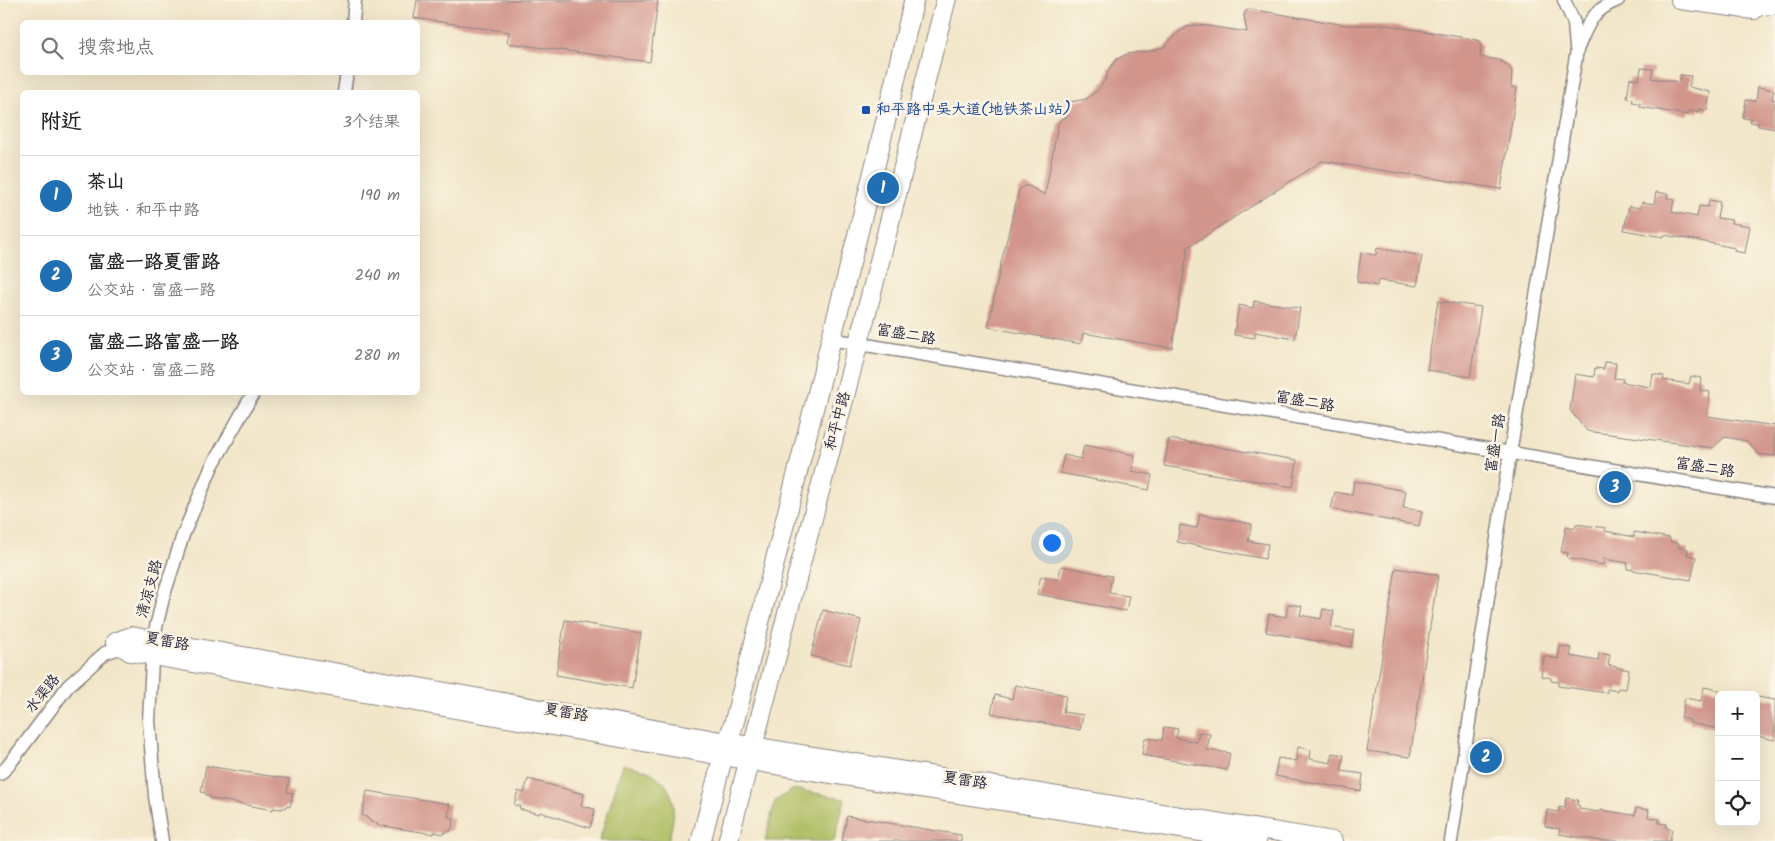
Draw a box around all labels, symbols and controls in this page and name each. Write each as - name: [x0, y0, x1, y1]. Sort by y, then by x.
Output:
- search box: [20, 20, 420, 75]
- text: 搜索地点: [78, 33, 154, 63]
- icon: search: [38, 34, 66, 62]
- place label: 和平路中吴大道(地铁茶山站): [876, 98, 1071, 122]
- marker: 和平路中吴大道(地铁茶山站): [860, 104, 872, 116]
- text: 附近: [40, 106, 82, 139]
- text: 3个结果: [343, 110, 400, 135]
- text: 茶山: [87, 168, 125, 198]
- pin: 1: [867, 169, 899, 207]
- text: 1: [54, 183, 58, 208]
- text: 190 m: [360, 183, 400, 208]
- text: 地铁 · 和平中路: [87, 198, 200, 223]
- text: 富盛一路夏雷路: [87, 248, 220, 278]
- text: 2: [51, 263, 61, 288]
- text: 240 m: [355, 263, 400, 288]
- text: 公交站 · 富盛一路: [87, 278, 216, 303]
- street label: 富盛二路: [874, 318, 938, 352]
- text: 富盛二路富盛一路: [87, 328, 239, 358]
- text: 3: [52, 343, 60, 368]
- text: 280 m: [354, 343, 400, 368]
- text: 公交站 · 富盛二路: [87, 358, 216, 383]
- street label: 富盛二路: [1273, 385, 1337, 419]
- street label: 和平中路: [819, 389, 857, 453]
- street label: 富盛一路: [1479, 411, 1513, 475]
- street label: 富盛二路: [1673, 451, 1737, 485]
- pin: 3: [1599, 468, 1631, 506]
- your location: [1039, 530, 1065, 556]
- street label: 清凉支路: [131, 557, 169, 621]
- street label: 夏雷路: [143, 626, 191, 658]
- street label: 水渠路: [20, 669, 66, 719]
- map controls: [1715, 691, 1760, 826]
- button: +: [1715, 691, 1760, 736]
- street label: 夏雷路: [542, 697, 590, 729]
- button: −: [1715, 736, 1760, 781]
- pin: 2: [1470, 738, 1502, 776]
- street label: 夏雷路: [941, 766, 989, 796]
- button: locate: [1715, 781, 1760, 826]

